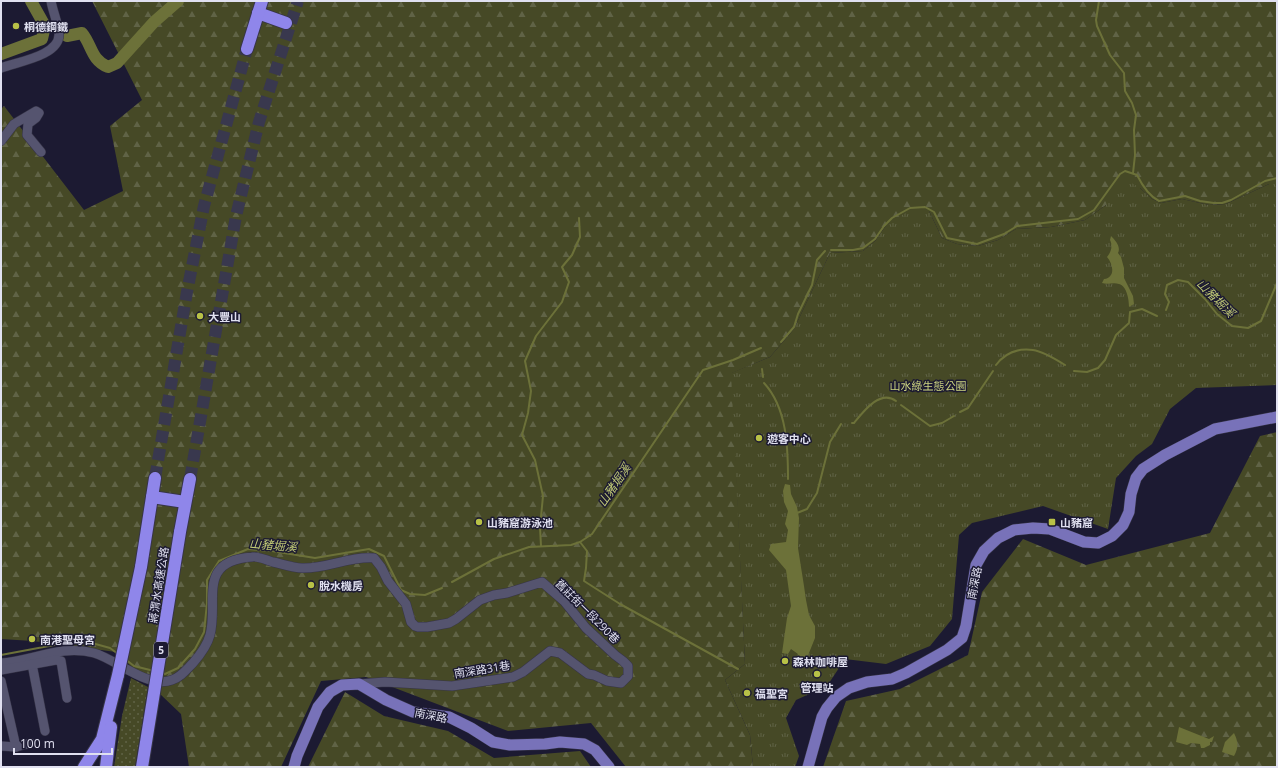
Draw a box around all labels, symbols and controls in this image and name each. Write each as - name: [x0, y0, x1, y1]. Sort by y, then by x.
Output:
- place label: 桐德鋼鐵: [24, 19, 68, 34]
- marker: 桐德鋼鐵: [11, 21, 21, 31]
- water label: 山豬堀溪: [1193, 275, 1240, 322]
- place label: 大豐山: [208, 309, 241, 324]
- marker: 大豐山: [195, 311, 205, 321]
- park label: 山水綠生態公園: [890, 378, 967, 393]
- place label: 遊客中心: [767, 431, 811, 446]
- marker: 遊客中心: [754, 433, 764, 443]
- water label: 山豬堀溪: [594, 459, 636, 510]
- place label: 山豬窟游泳池: [487, 515, 553, 530]
- place label: 山豬窟: [1060, 515, 1093, 530]
- marker: 山豬窟游泳池: [474, 517, 484, 527]
- marker: 山豬窟: [1047, 517, 1057, 527]
- water label: 山豬堀溪: [248, 534, 300, 556]
- street label: 蔣渭水高速公路: [145, 546, 171, 624]
- street label: 南深路: [963, 565, 985, 601]
- street label: 舊莊街一段290巷: [553, 576, 623, 646]
- place label: 脫水機房: [319, 578, 363, 593]
- marker: 脫水機房: [306, 580, 316, 590]
- place label: 南港聖母宮: [40, 632, 95, 647]
- marker: 南港聖母宮: [27, 634, 37, 644]
- road number: 5: [154, 642, 168, 658]
- place label: 森林咖啡屋: [793, 654, 848, 669]
- marker: 森林咖啡屋: [780, 656, 790, 666]
- street label: 南深路31巷: [453, 657, 511, 681]
- marker: 管理站: [812, 669, 822, 679]
- place label: 管理站: [801, 680, 834, 695]
- place label: 福聖宮: [755, 686, 788, 701]
- marker: 福聖宮: [742, 688, 752, 698]
- street label: 南深路: [413, 704, 449, 726]
- scale bar: [14, 730, 112, 756]
- text: 100 m: [20, 735, 55, 752]

